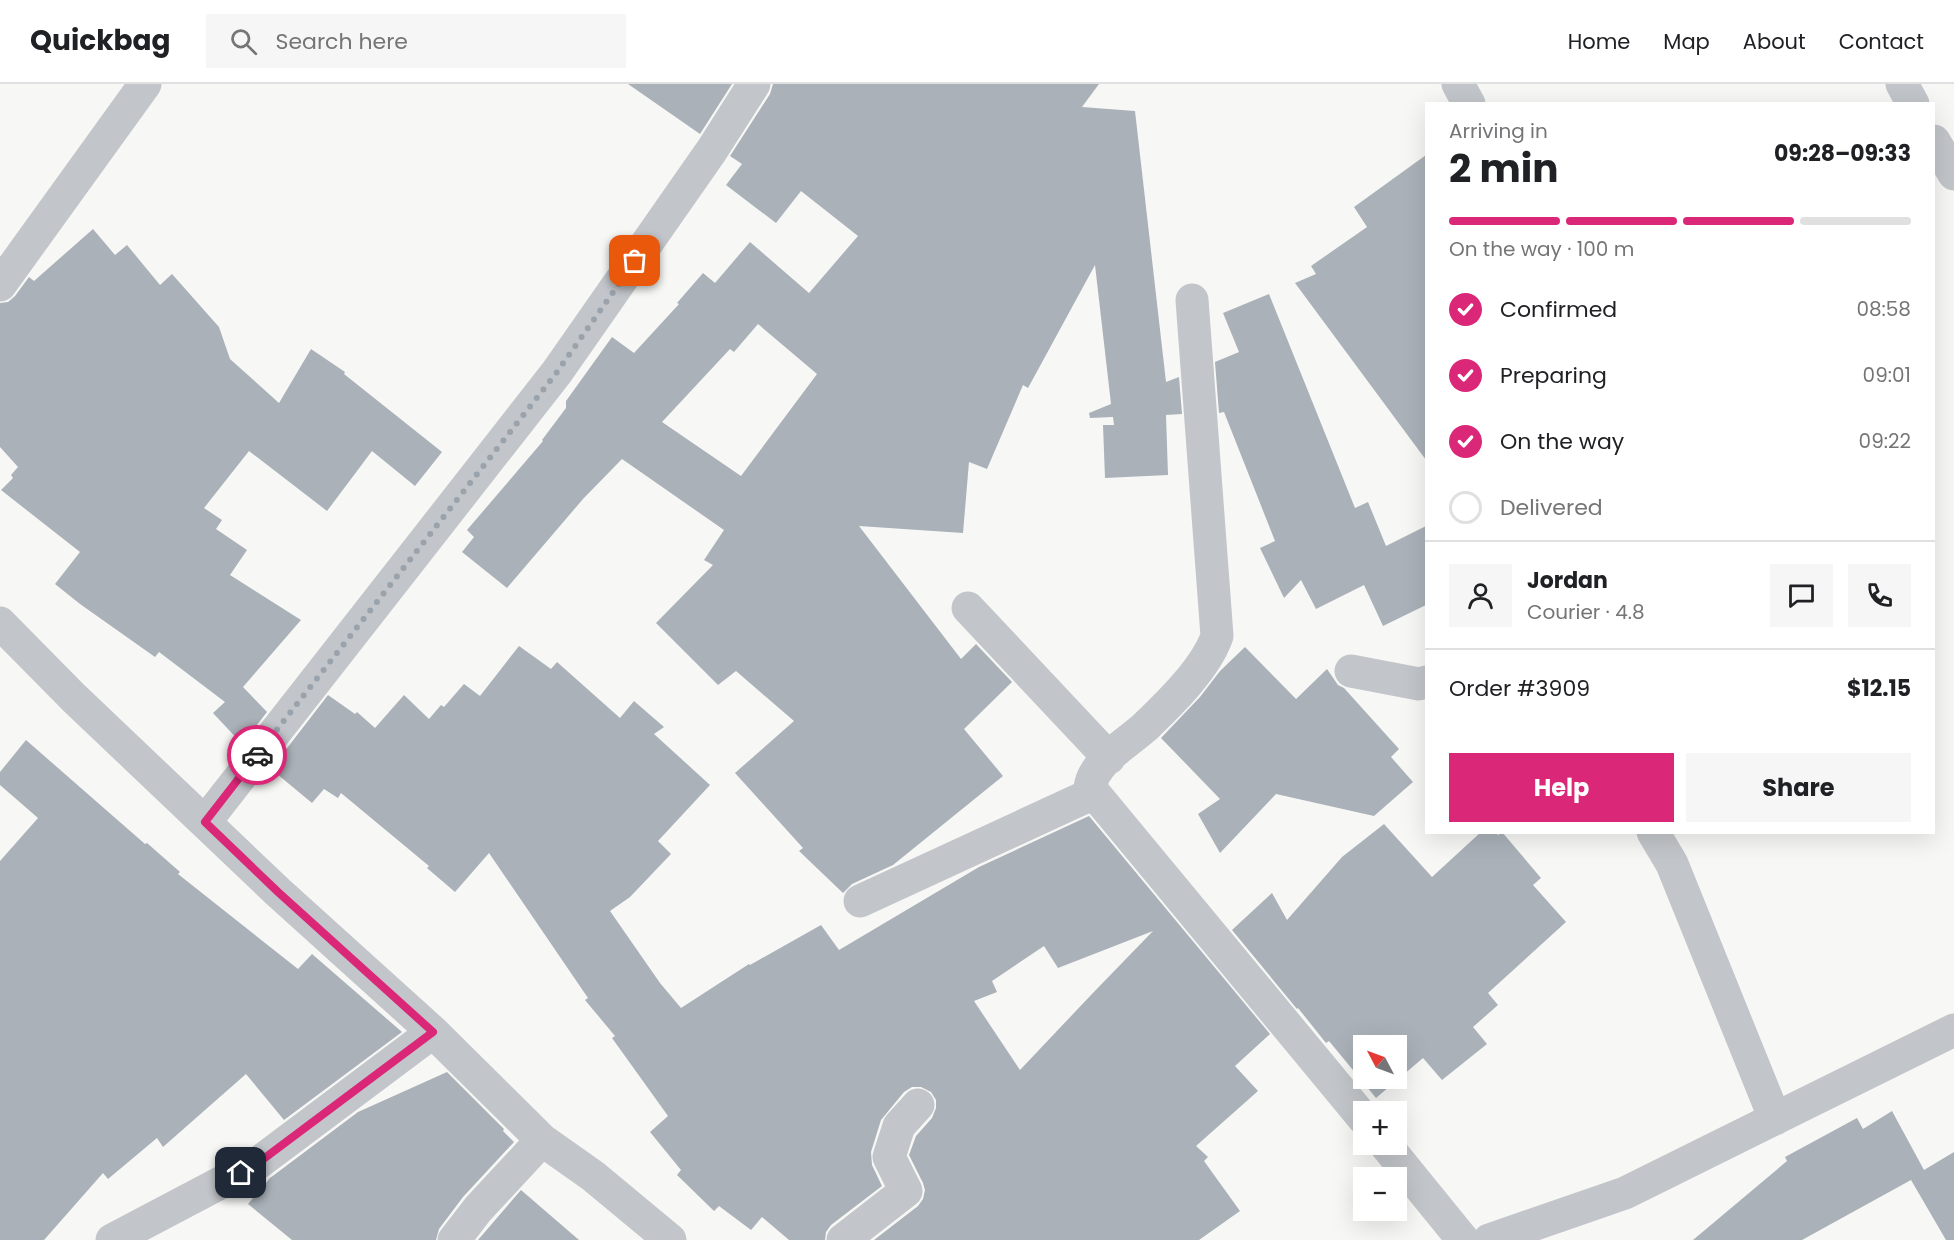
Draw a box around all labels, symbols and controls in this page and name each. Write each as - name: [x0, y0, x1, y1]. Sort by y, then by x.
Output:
- search box: [206, 14, 626, 68]
- text: Quickbag: [30, 21, 170, 60]
- icon: search: [227, 25, 260, 58]
- text: Search here: [275, 26, 408, 57]
- text: Home: [1568, 27, 1630, 56]
- text: Map: [1663, 27, 1710, 56]
- text: About: [1743, 27, 1806, 56]
- text: Contact: [1839, 27, 1924, 56]
- text: Arriving in: [1449, 117, 1548, 145]
- text: 09:28–09:33: [1774, 138, 1911, 169]
- text: 2 min: [1449, 141, 1559, 196]
- pin: [609, 235, 660, 286]
- text: On the way · 100 m: [1449, 235, 1634, 263]
- icon: bag: [618, 244, 651, 277]
- icon: check: [1449, 293, 1482, 326]
- text: Confirmed: [1500, 294, 1617, 325]
- text: 08:58: [1856, 295, 1911, 323]
- icon: check: [1449, 359, 1482, 392]
- text: Preparing: [1500, 360, 1607, 391]
- text: 09:01: [1863, 361, 1911, 389]
- icon: check: [1449, 425, 1482, 458]
- text: On the way: [1500, 426, 1624, 457]
- text: 09:22: [1859, 427, 1911, 455]
- text: Delivered: [1500, 492, 1603, 523]
- button: person: [1449, 564, 1512, 627]
- button: chat: [1770, 564, 1833, 627]
- button: phone: [1848, 564, 1911, 627]
- text: Jordan: [1527, 565, 1608, 596]
- text: Courier · 4.8: [1527, 598, 1645, 626]
- text: Order #3909: [1449, 673, 1590, 704]
- text: $12.15: [1847, 673, 1911, 704]
- courier: [227, 725, 287, 785]
- icon: car: [241, 739, 274, 772]
- button: Help: [1449, 753, 1674, 822]
- button: Share: [1686, 753, 1911, 822]
- north arrow: [1353, 1035, 1407, 1089]
- map controls: [1353, 1035, 1407, 1221]
- button: +: [1353, 1101, 1407, 1155]
- pin: [215, 1147, 266, 1198]
- icon: home: [224, 1156, 257, 1189]
- button: −: [1353, 1167, 1407, 1221]

